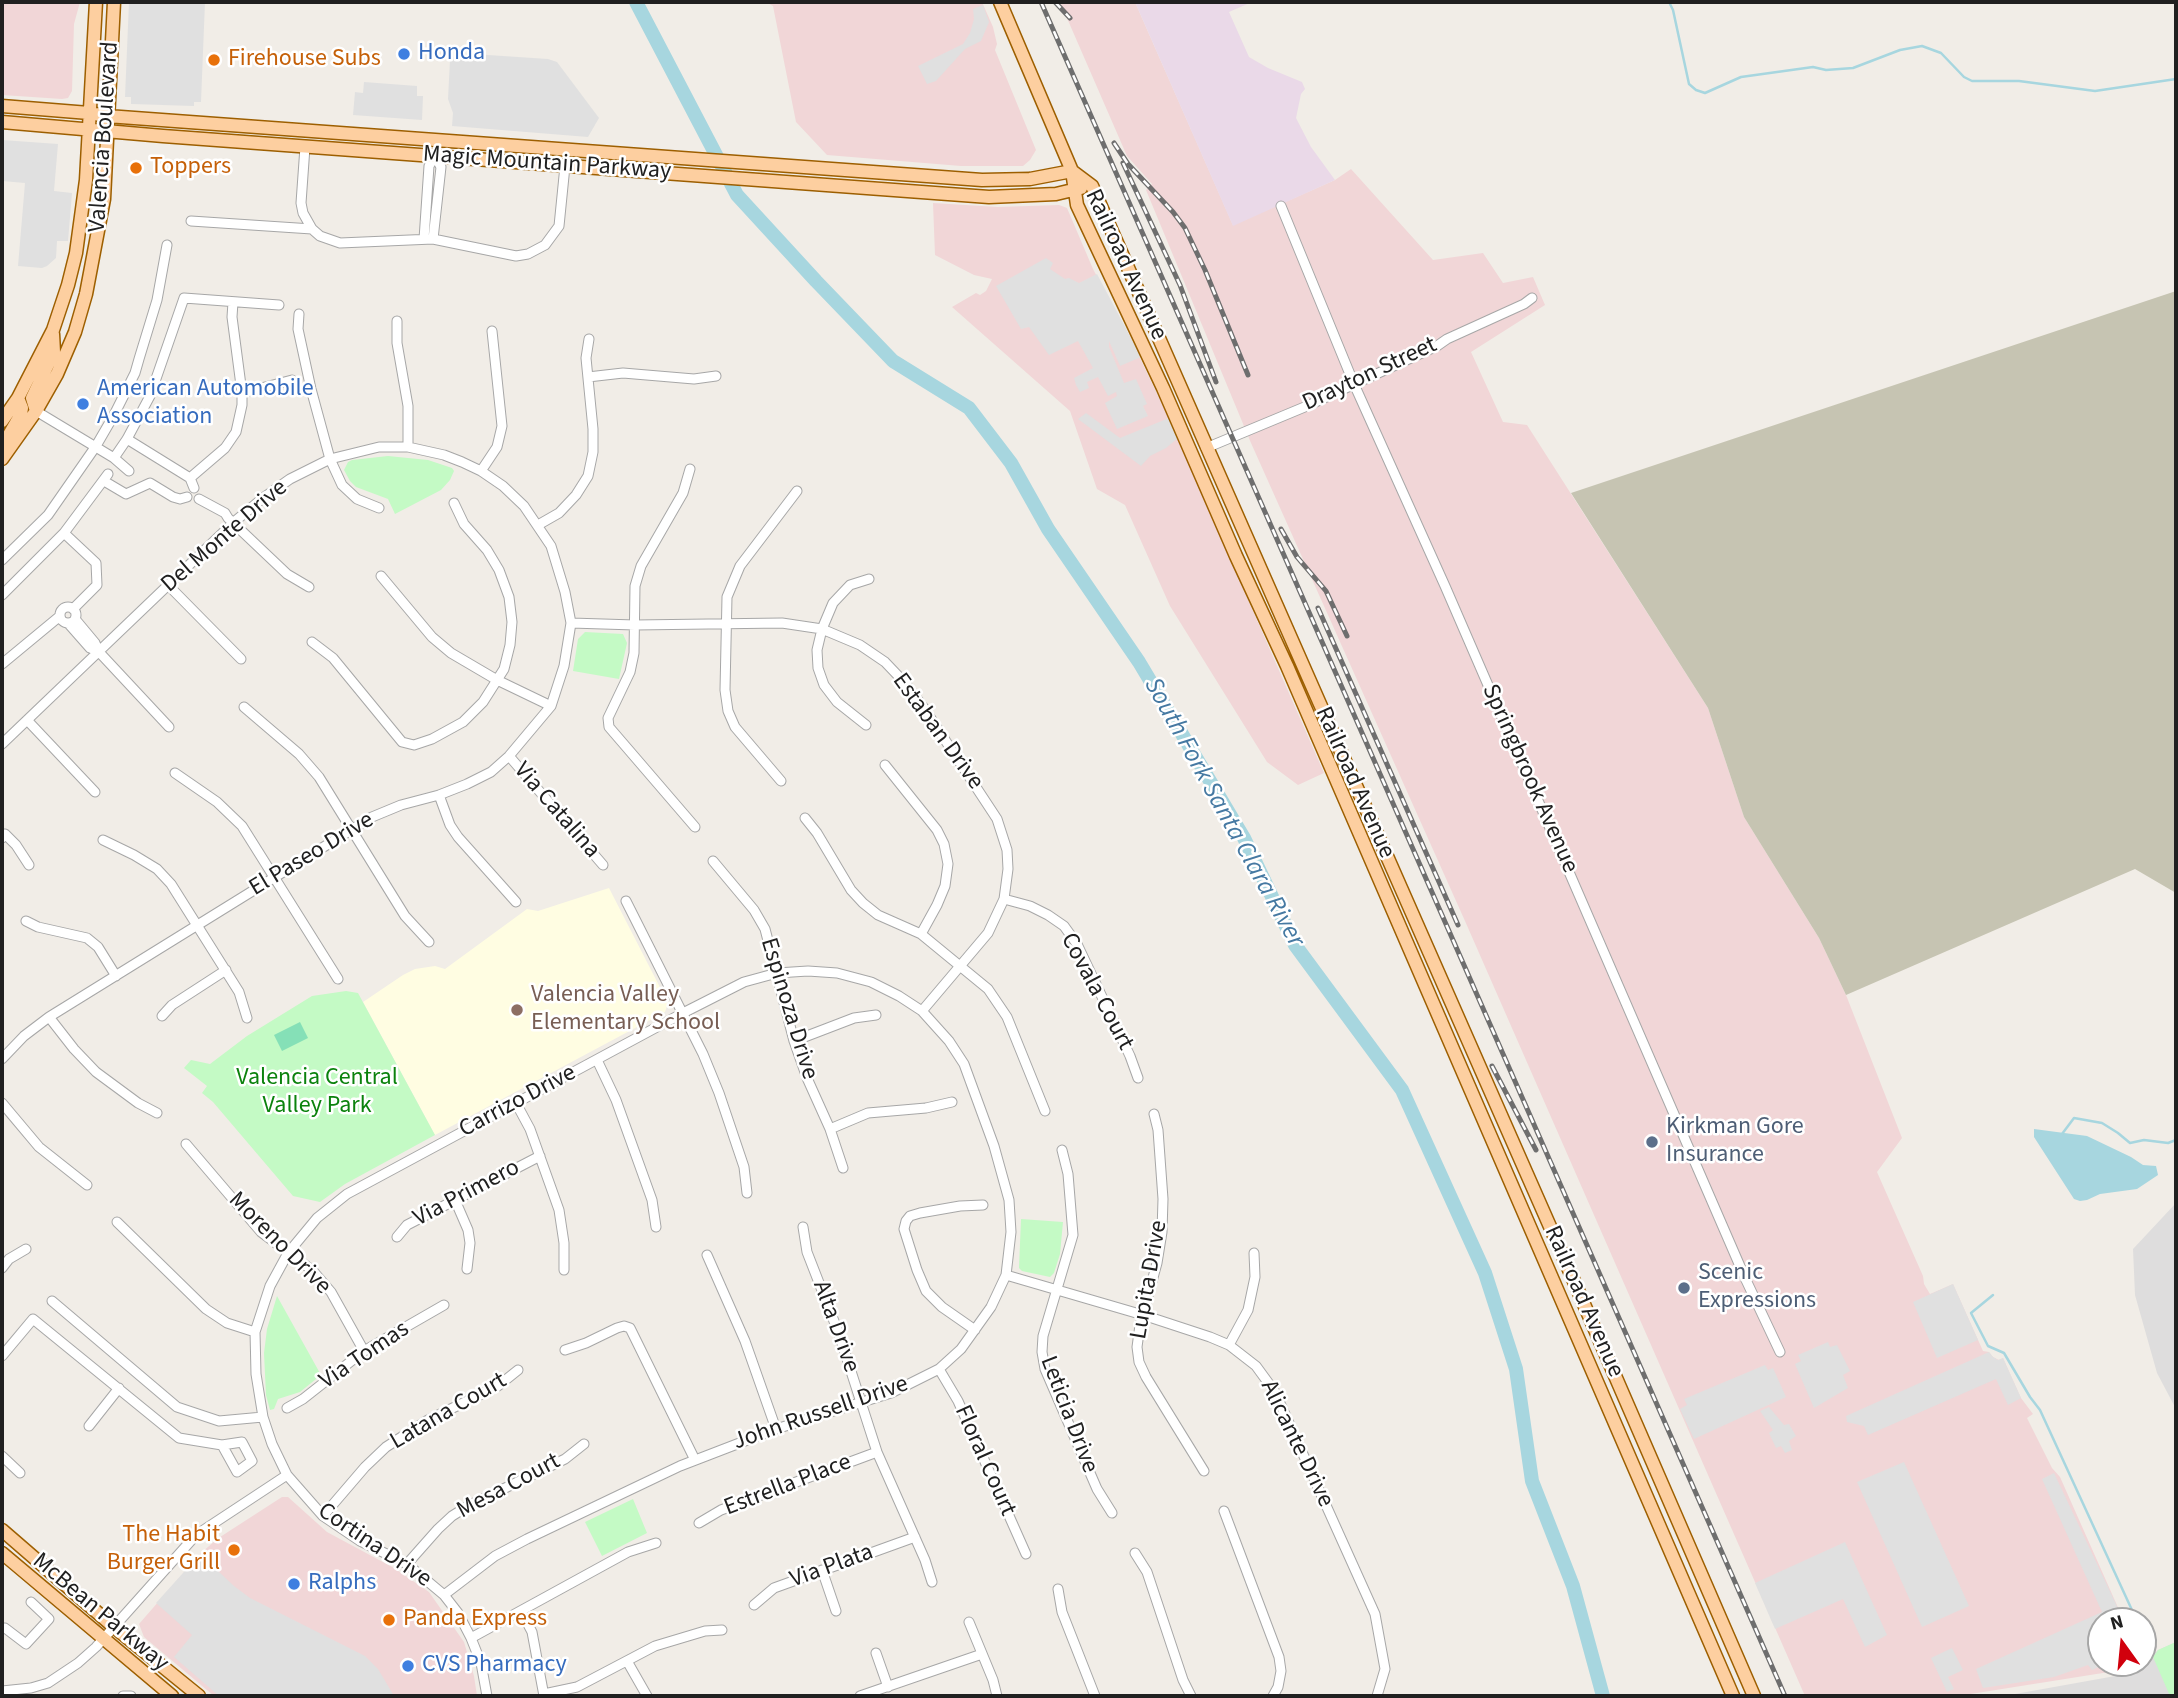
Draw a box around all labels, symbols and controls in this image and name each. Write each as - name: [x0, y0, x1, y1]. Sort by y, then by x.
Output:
- place label: Honda: [418, 40, 485, 68]
- street label: Valencia Boulevard: [84, 41, 126, 233]
- place label: Firehouse Subs: [228, 46, 381, 74]
- marker: Honda: [396, 46, 412, 62]
- marker: Firehouse Subs: [206, 52, 222, 68]
- street label: Magic Mountain Parkway: [422, 141, 672, 187]
- place label: Toppers: [150, 154, 231, 182]
- marker: Toppers: [128, 160, 144, 176]
- street label: Railroad Avenue: [1078, 185, 1172, 345]
- street label: Drayton Street: [1298, 331, 1442, 419]
- place label: American Automobile Association: [97, 376, 314, 432]
- marker: American Automobile Association: [75, 396, 91, 412]
- street label: Del Monte Drive: [156, 474, 294, 600]
- street label: Estaban Drive: [885, 668, 989, 796]
- water label: South Fork Santa Clara River: [1136, 673, 1310, 953]
- street label: Springbrook Avenue: [1474, 680, 1584, 878]
- street label: Railroad Avenue: [1308, 703, 1400, 863]
- street label: Via Catalina: [507, 757, 605, 865]
- street label: El Paseo Drive: [245, 807, 379, 903]
- street label: Covala Court: [1053, 928, 1139, 1056]
- street label: Espinoza Drive: [753, 935, 823, 1083]
- place label: Valencia Valley Elementary School: [531, 982, 720, 1038]
- marker: Valencia Valley Elementary School: [509, 1002, 525, 1018]
- street label: Carrizo Drive: [455, 1059, 581, 1145]
- park label: Valencia Central Valley Park: [236, 1065, 398, 1121]
- place label: Kirkman Gore Insurance: [1666, 1114, 1804, 1170]
- marker: Kirkman Gore Insurance: [1644, 1134, 1660, 1150]
- street label: Via Primero: [409, 1154, 525, 1234]
- street label: Moreno Drive: [222, 1187, 336, 1301]
- street label: Lupita Drive: [1125, 1218, 1175, 1342]
- street label: Railroad Avenue: [1537, 1222, 1629, 1382]
- place label: Scenic Expressions: [1698, 1260, 1816, 1316]
- street label: Alta Drive: [805, 1277, 865, 1377]
- marker: Scenic Expressions: [1676, 1280, 1692, 1296]
- street label: Via Tomas: [315, 1316, 415, 1396]
- street label: Leticia Drive: [1033, 1353, 1103, 1477]
- street label: Latana Court: [386, 1367, 512, 1457]
- street label: John Russell Drive: [730, 1371, 912, 1457]
- street label: Alicante Drive: [1253, 1376, 1339, 1512]
- street label: Floral Court: [947, 1401, 1021, 1521]
- street label: Mesa Court: [453, 1448, 565, 1526]
- street label: Estrella Place: [720, 1449, 856, 1523]
- street label: Cortina Drive: [312, 1497, 436, 1595]
- place label: The Habit Burger Grill: [107, 1522, 220, 1578]
- street label: Via Plata: [787, 1539, 877, 1595]
- marker: The Habit Burger Grill: [226, 1542, 242, 1558]
- street label: McBean Parkway: [26, 1548, 174, 1678]
- place label: Ralphs: [308, 1570, 376, 1598]
- marker: Ralphs: [286, 1576, 302, 1592]
- place label: Panda Express: [403, 1606, 547, 1634]
- north arrow: [2087, 1607, 2157, 1677]
- text: N: [2107, 1608, 2127, 1638]
- marker: Panda Express: [381, 1612, 397, 1628]
- place label: CVS Pharmacy: [422, 1652, 567, 1680]
- marker: CVS Pharmacy: [400, 1658, 416, 1674]

